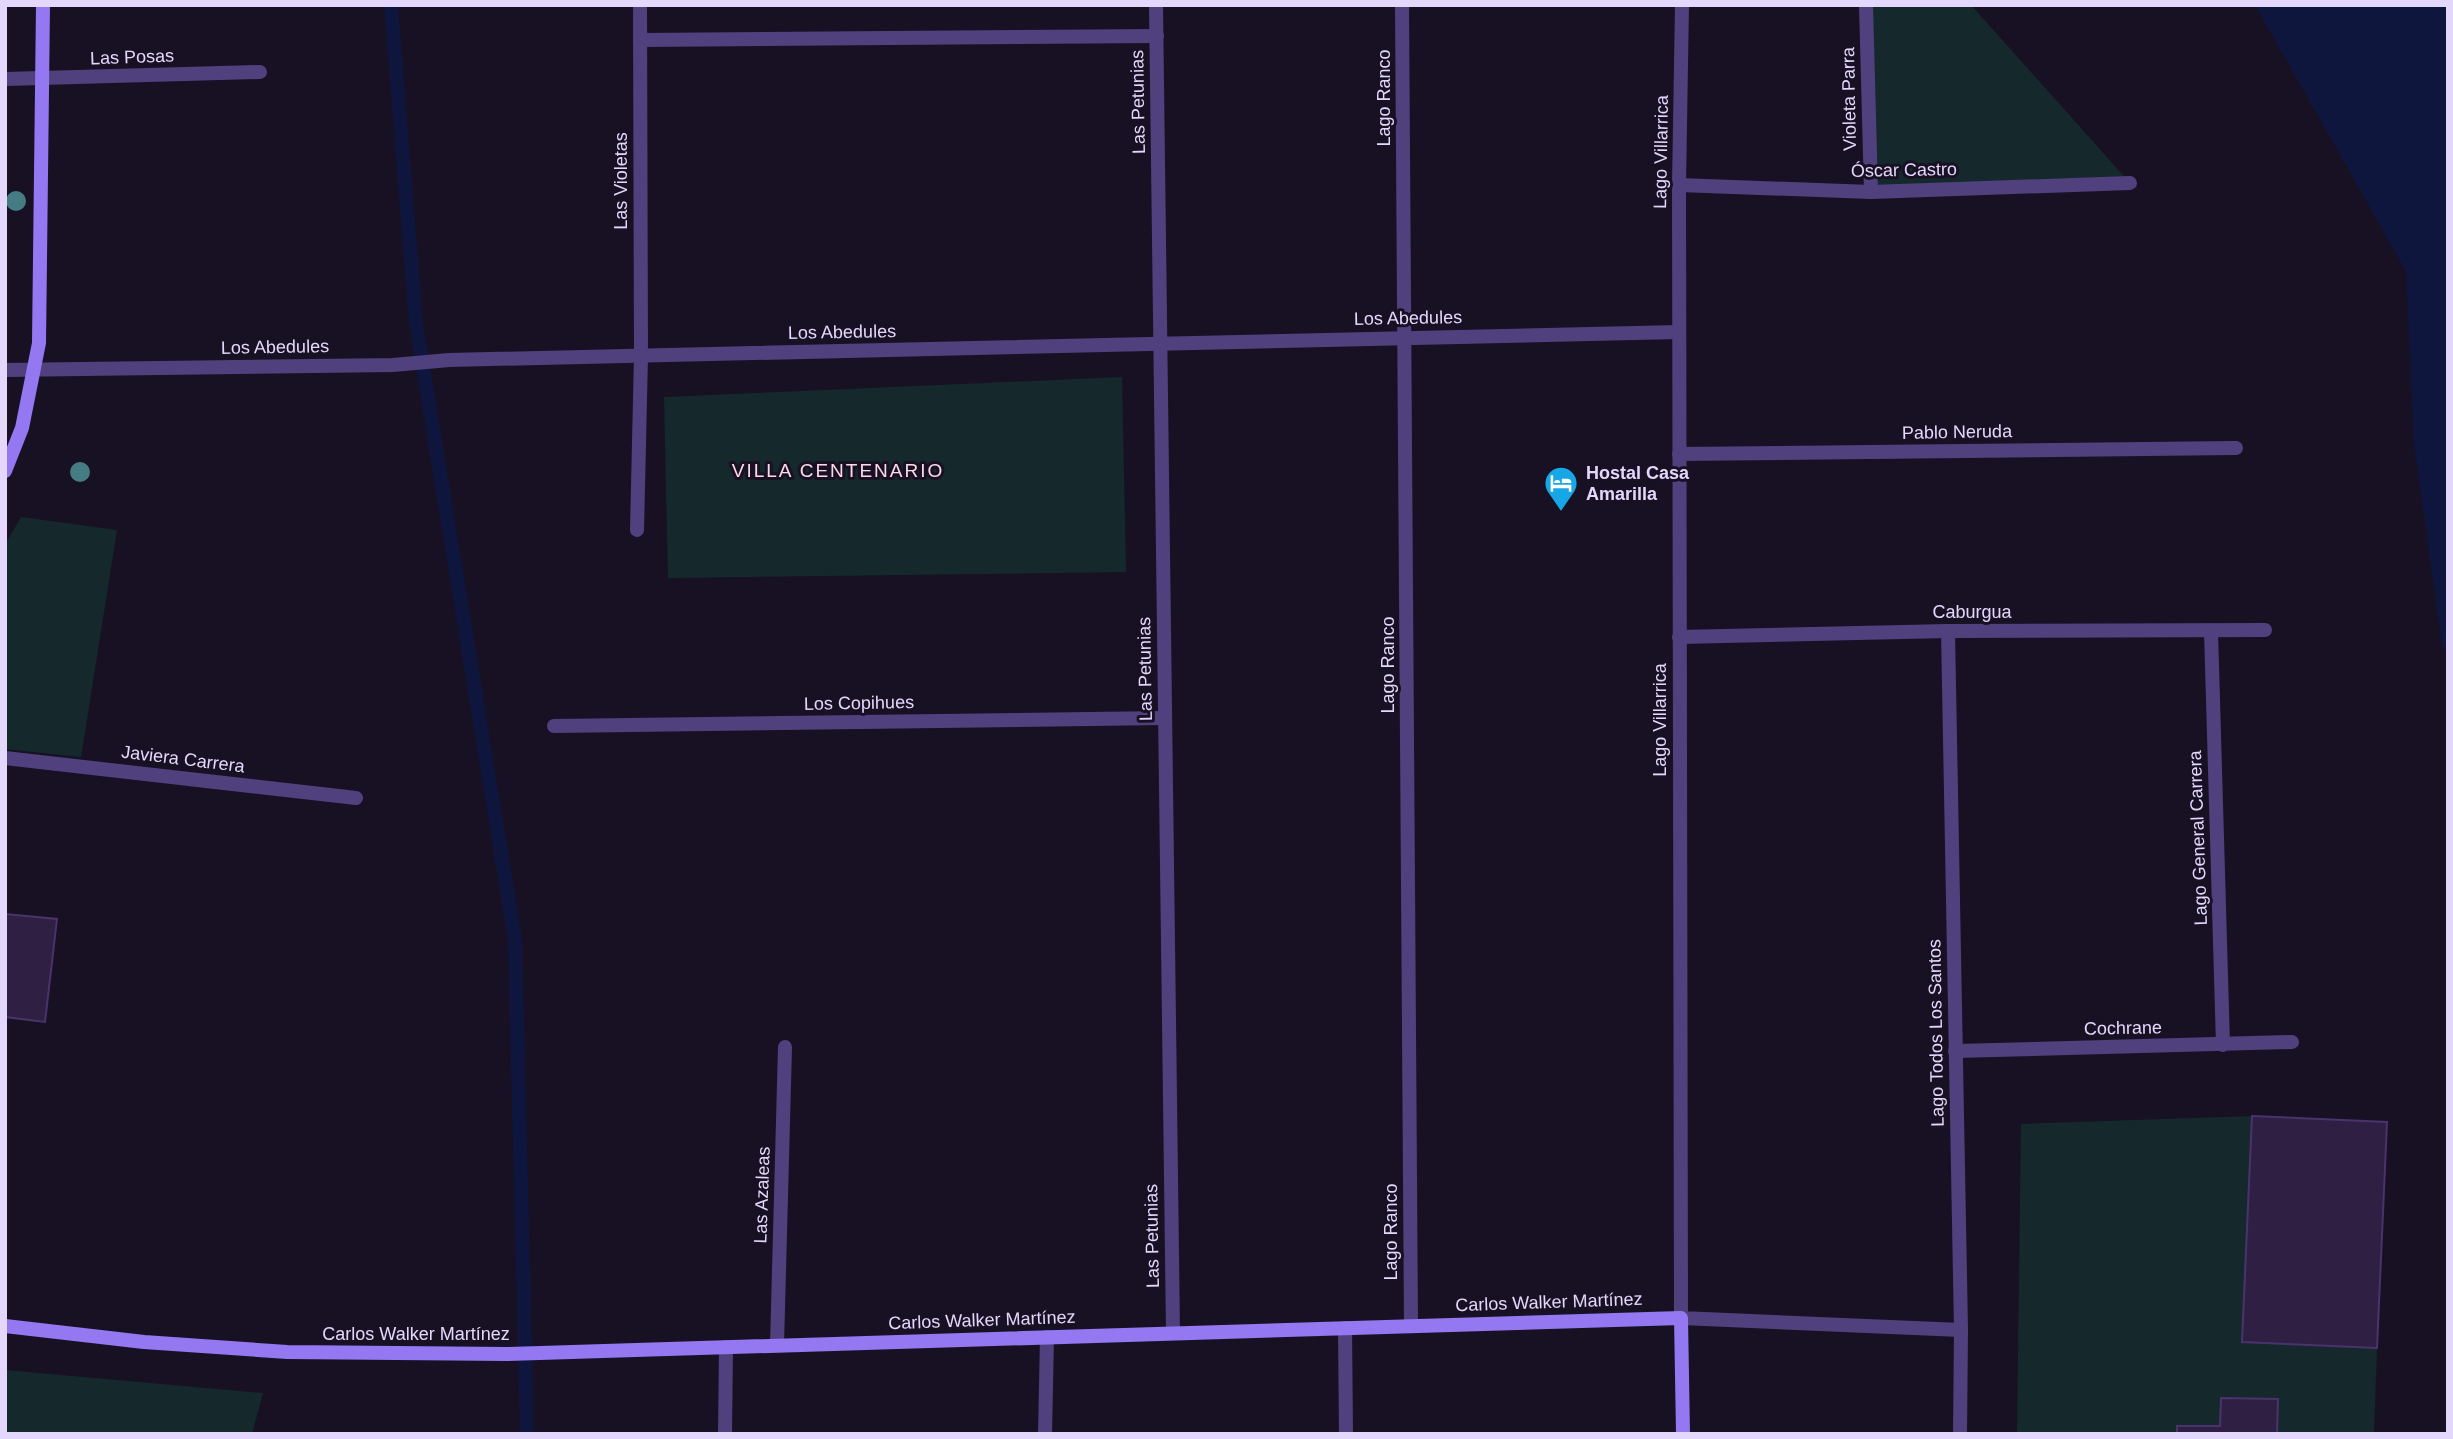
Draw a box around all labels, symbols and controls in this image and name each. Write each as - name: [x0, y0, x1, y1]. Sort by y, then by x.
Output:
- street label: Las Posas: [90, 46, 174, 68]
- street label: Violeta Parra: [1838, 46, 1860, 151]
- street label: Lago Ranco: [1374, 49, 1394, 147]
- street label: Las Petunias: [1127, 50, 1149, 154]
- street label: Lago Villarrica: [1650, 94, 1672, 209]
- street label: Las Violetas: [611, 132, 631, 230]
- street label: Óscar Castro: [1851, 158, 1957, 181]
- street label: Los Abedules: [1354, 307, 1462, 329]
- street label: Los Abedules: [788, 321, 896, 343]
- street label: Los Abedules: [221, 336, 329, 358]
- street label: Pablo Neruda: [1902, 421, 2013, 443]
- district label: VILLA CENTENARIO: [732, 460, 944, 481]
- place label: Hostal Casa Amarilla: [1586, 463, 1690, 504]
- hotel icon: Hostal Casa Amarilla: [1542, 464, 1580, 513]
- street label: Caburgua: [1932, 602, 2013, 622]
- street label: Lago Ranco: [1378, 616, 1398, 714]
- street label: Las Petunias: [1134, 617, 1156, 721]
- street label: Lago Villarrica: [1650, 662, 1670, 777]
- street label: Los Copihues: [804, 692, 914, 714]
- street label: Javiera Carrera: [120, 742, 247, 777]
- street label: Lago General Carrera: [2185, 749, 2211, 926]
- street label: Lago Todos Los Santos: [1924, 939, 1948, 1127]
- street label: Cochrane: [2084, 1017, 2162, 1039]
- street label: Las Azaleas: [750, 1146, 774, 1244]
- street label: Lago Ranco: [1381, 1183, 1401, 1281]
- street label: Las Petunias: [1141, 1184, 1163, 1288]
- street label: Carlos Walker Martínez: [1455, 1289, 1643, 1315]
- street label: Carlos Walker Martínez: [888, 1307, 1076, 1333]
- street label: Carlos Walker Martínez: [322, 1324, 510, 1344]

